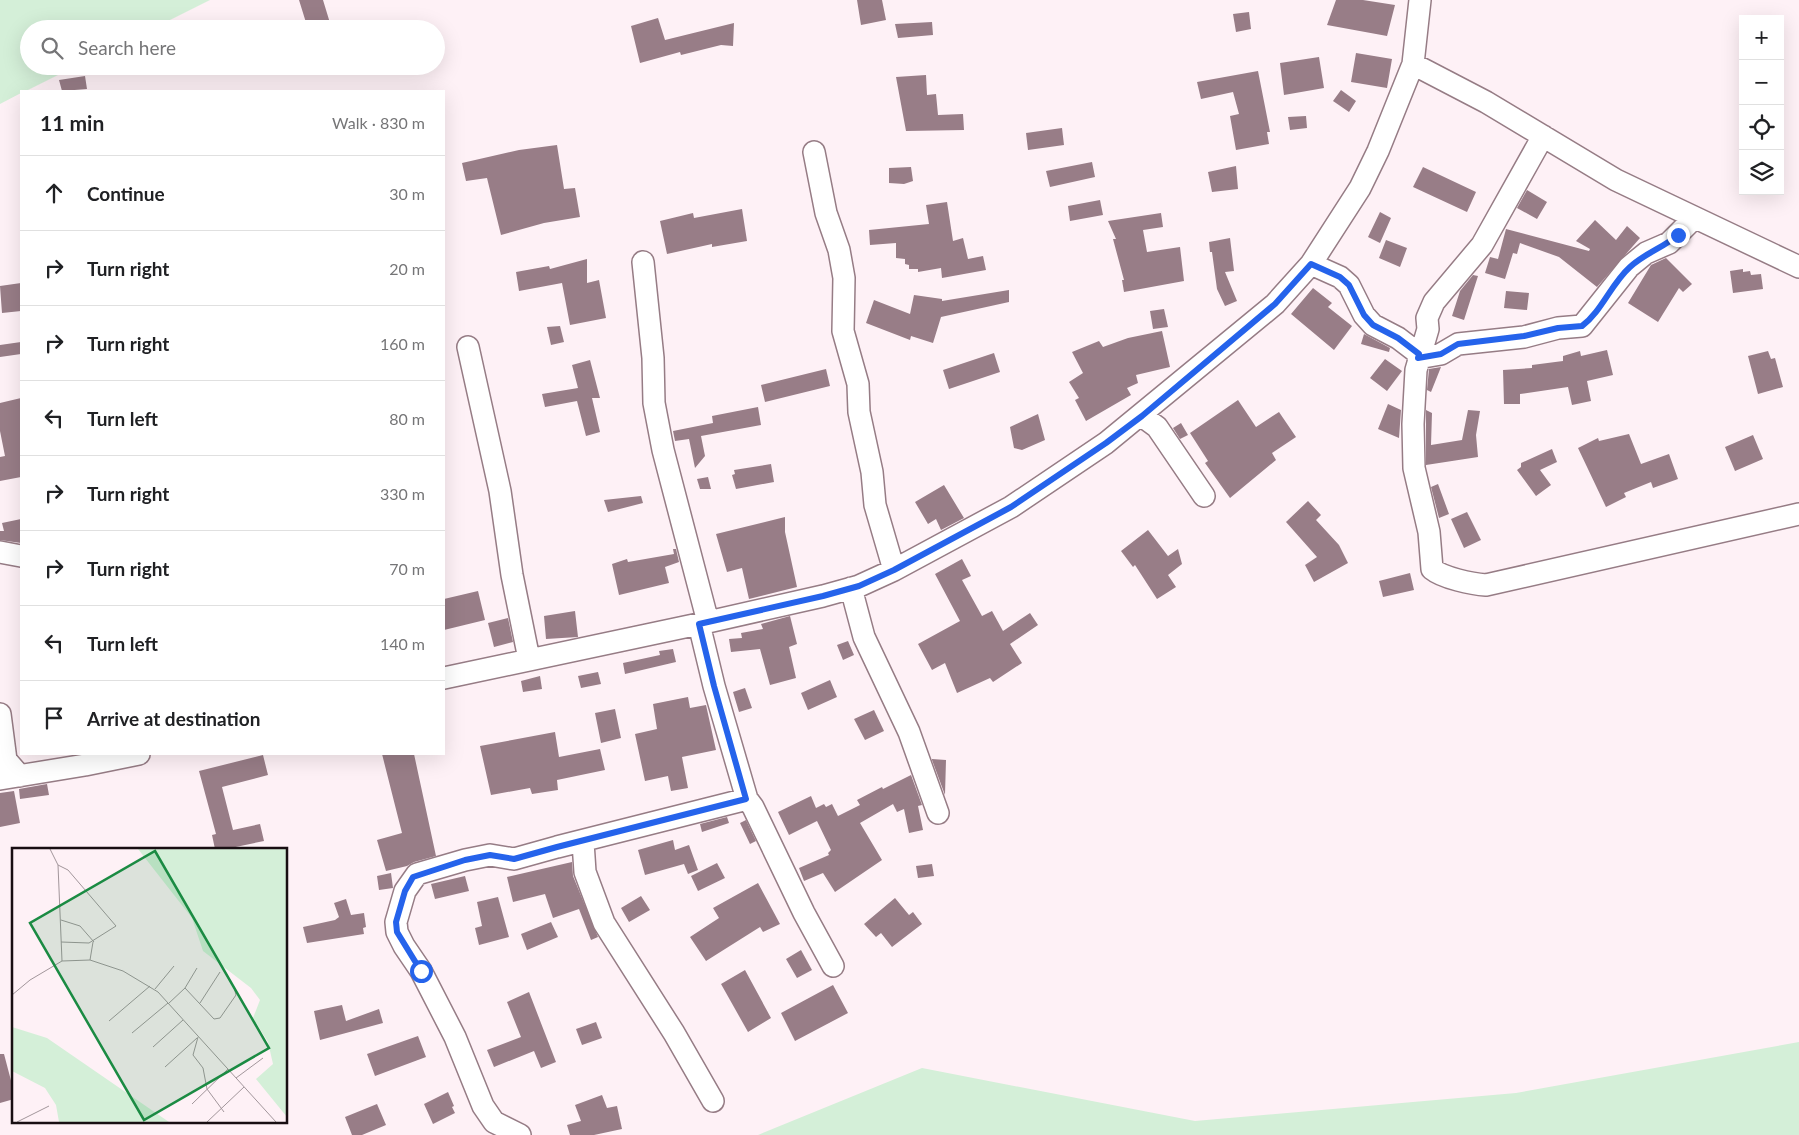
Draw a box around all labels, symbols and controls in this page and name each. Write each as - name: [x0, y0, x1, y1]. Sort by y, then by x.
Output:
- map controls: [1739, 15, 1784, 195]
- button: +: [1739, 15, 1784, 60]
- search box: [20, 20, 445, 75]
- icon: search: [38, 34, 66, 62]
- text: Search here: [78, 36, 176, 59]
- button: −: [1739, 60, 1784, 105]
- button: locate: [1739, 105, 1784, 150]
- text: 11 min: [40, 110, 104, 135]
- text: Walk · 830 m: [332, 113, 425, 132]
- button: layers: [1739, 150, 1784, 195]
- icon: ahead: [40, 179, 68, 207]
- text: Continue: [87, 182, 165, 205]
- text: 30 m: [389, 184, 425, 203]
- route end: [1667, 224, 1690, 247]
- icon: right: [40, 254, 68, 282]
- text: Turn right: [87, 257, 169, 280]
- text: 20 m: [389, 259, 425, 278]
- icon: right: [40, 329, 68, 357]
- text: Turn right: [87, 332, 169, 355]
- text: 160 m: [380, 334, 425, 353]
- icon: left: [40, 404, 68, 432]
- text: Turn left: [87, 407, 158, 430]
- text: 80 m: [389, 409, 425, 428]
- icon: right: [40, 479, 68, 507]
- text: Turn right: [87, 482, 169, 505]
- text: 330 m: [380, 484, 425, 503]
- icon: right: [40, 554, 68, 582]
- text: Turn right: [87, 557, 169, 580]
- text: 70 m: [389, 559, 425, 578]
- icon: left: [40, 629, 68, 657]
- text: Turn left: [87, 632, 158, 655]
- text: 140 m: [380, 634, 425, 653]
- icon: arrive: [40, 704, 68, 732]
- text: Arrive at destination: [87, 707, 260, 730]
- inset map: [12, 848, 288, 1122]
- route start: [410, 960, 433, 983]

